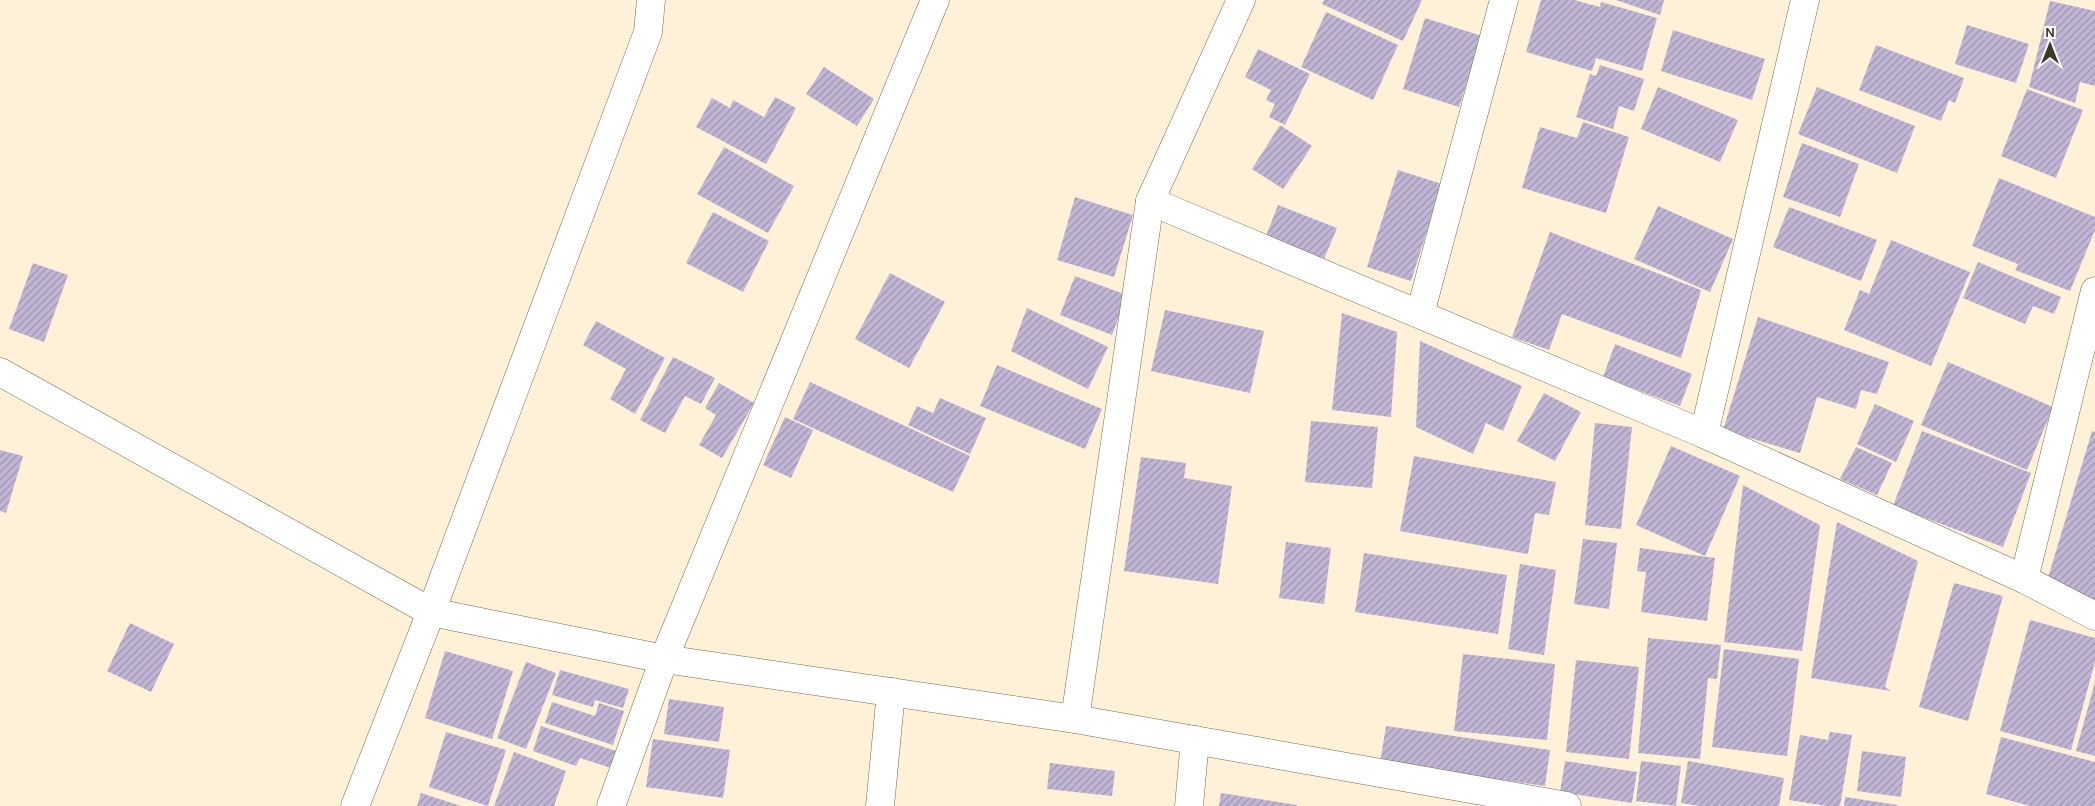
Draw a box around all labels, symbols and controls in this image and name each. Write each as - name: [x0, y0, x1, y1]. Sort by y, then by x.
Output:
- north arrow: [2025, 20, 2075, 70]
- text: N: [2045, 24, 2055, 41]

